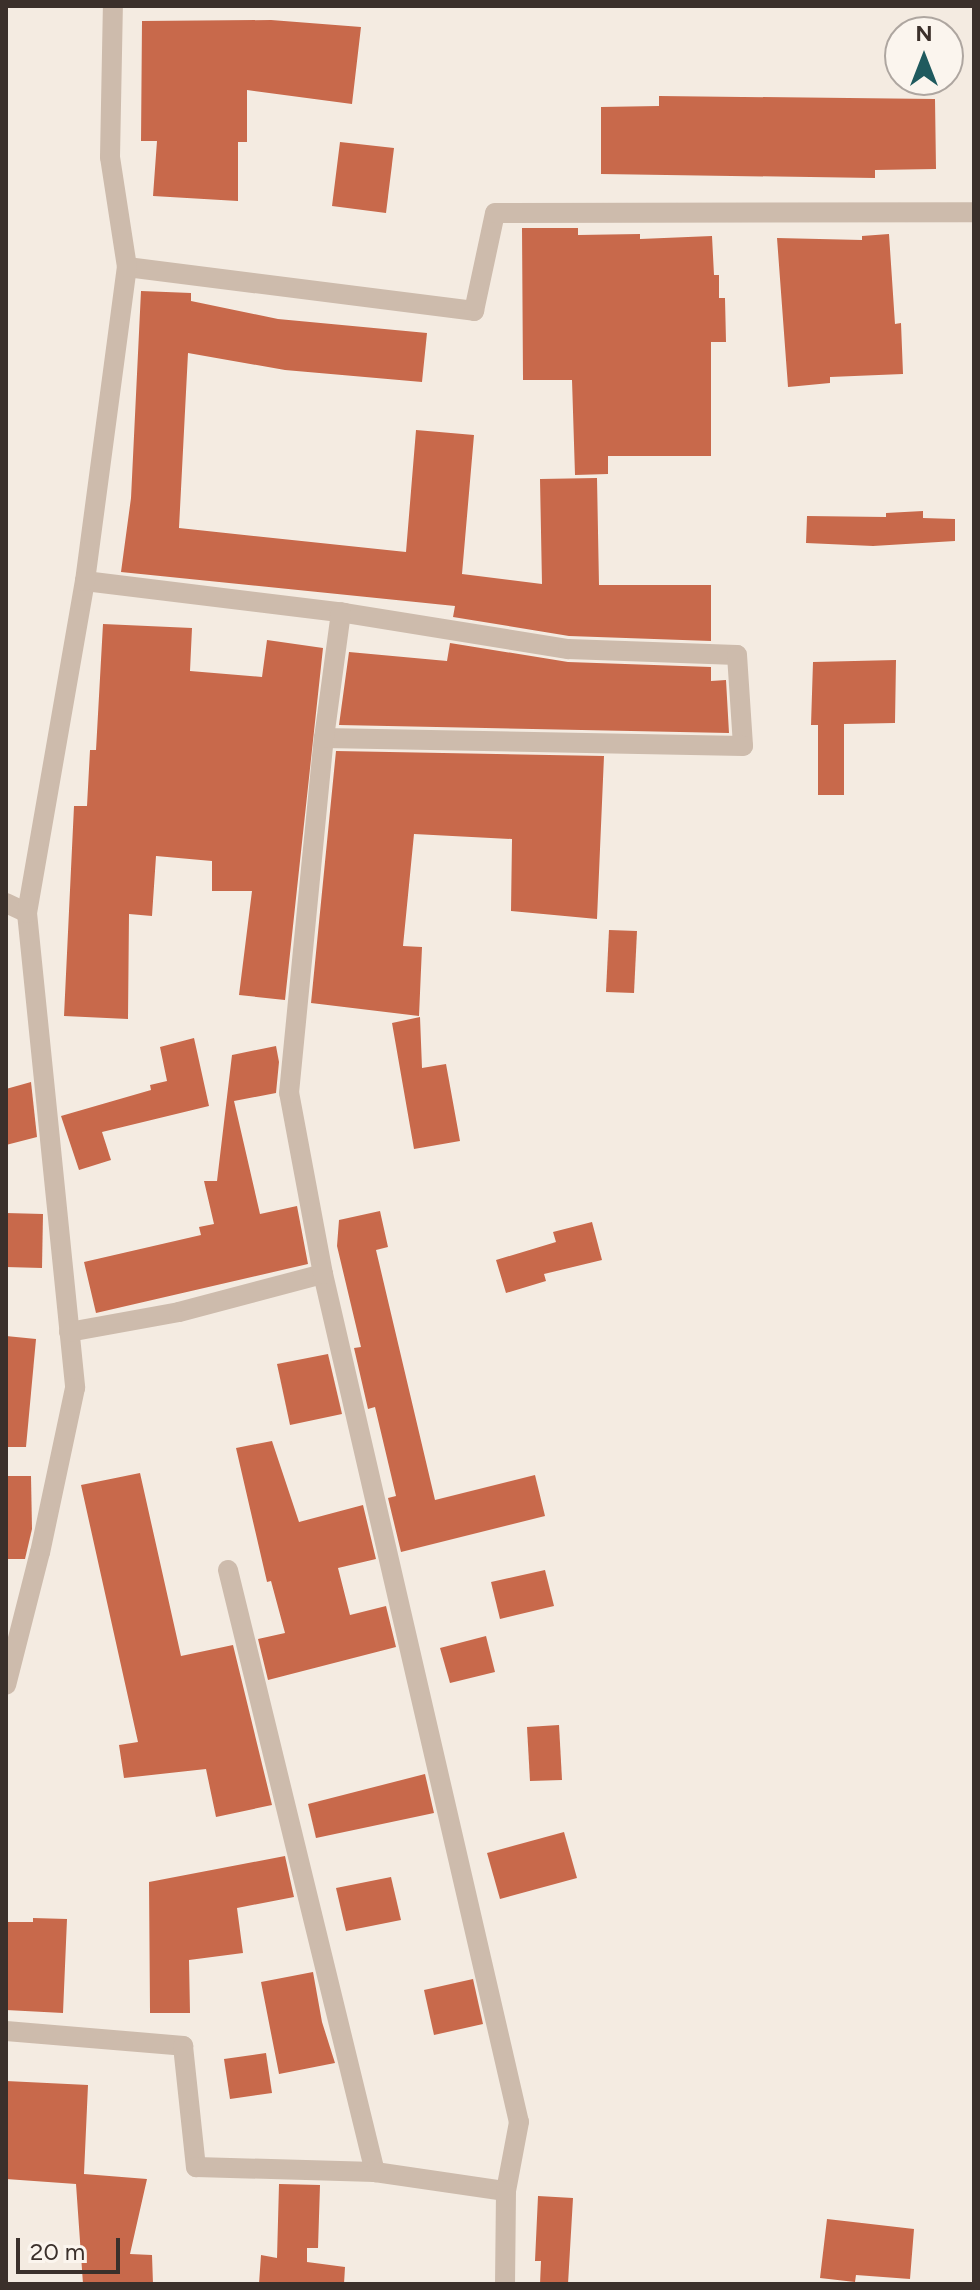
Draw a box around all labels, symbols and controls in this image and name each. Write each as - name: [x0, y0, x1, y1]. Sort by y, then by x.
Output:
- north arrow: [884, 16, 964, 96]
- text: N: [915, 20, 933, 47]
- scale bar: [20, 2222, 124, 2272]
- text: 20 m: [30, 2237, 85, 2266]

